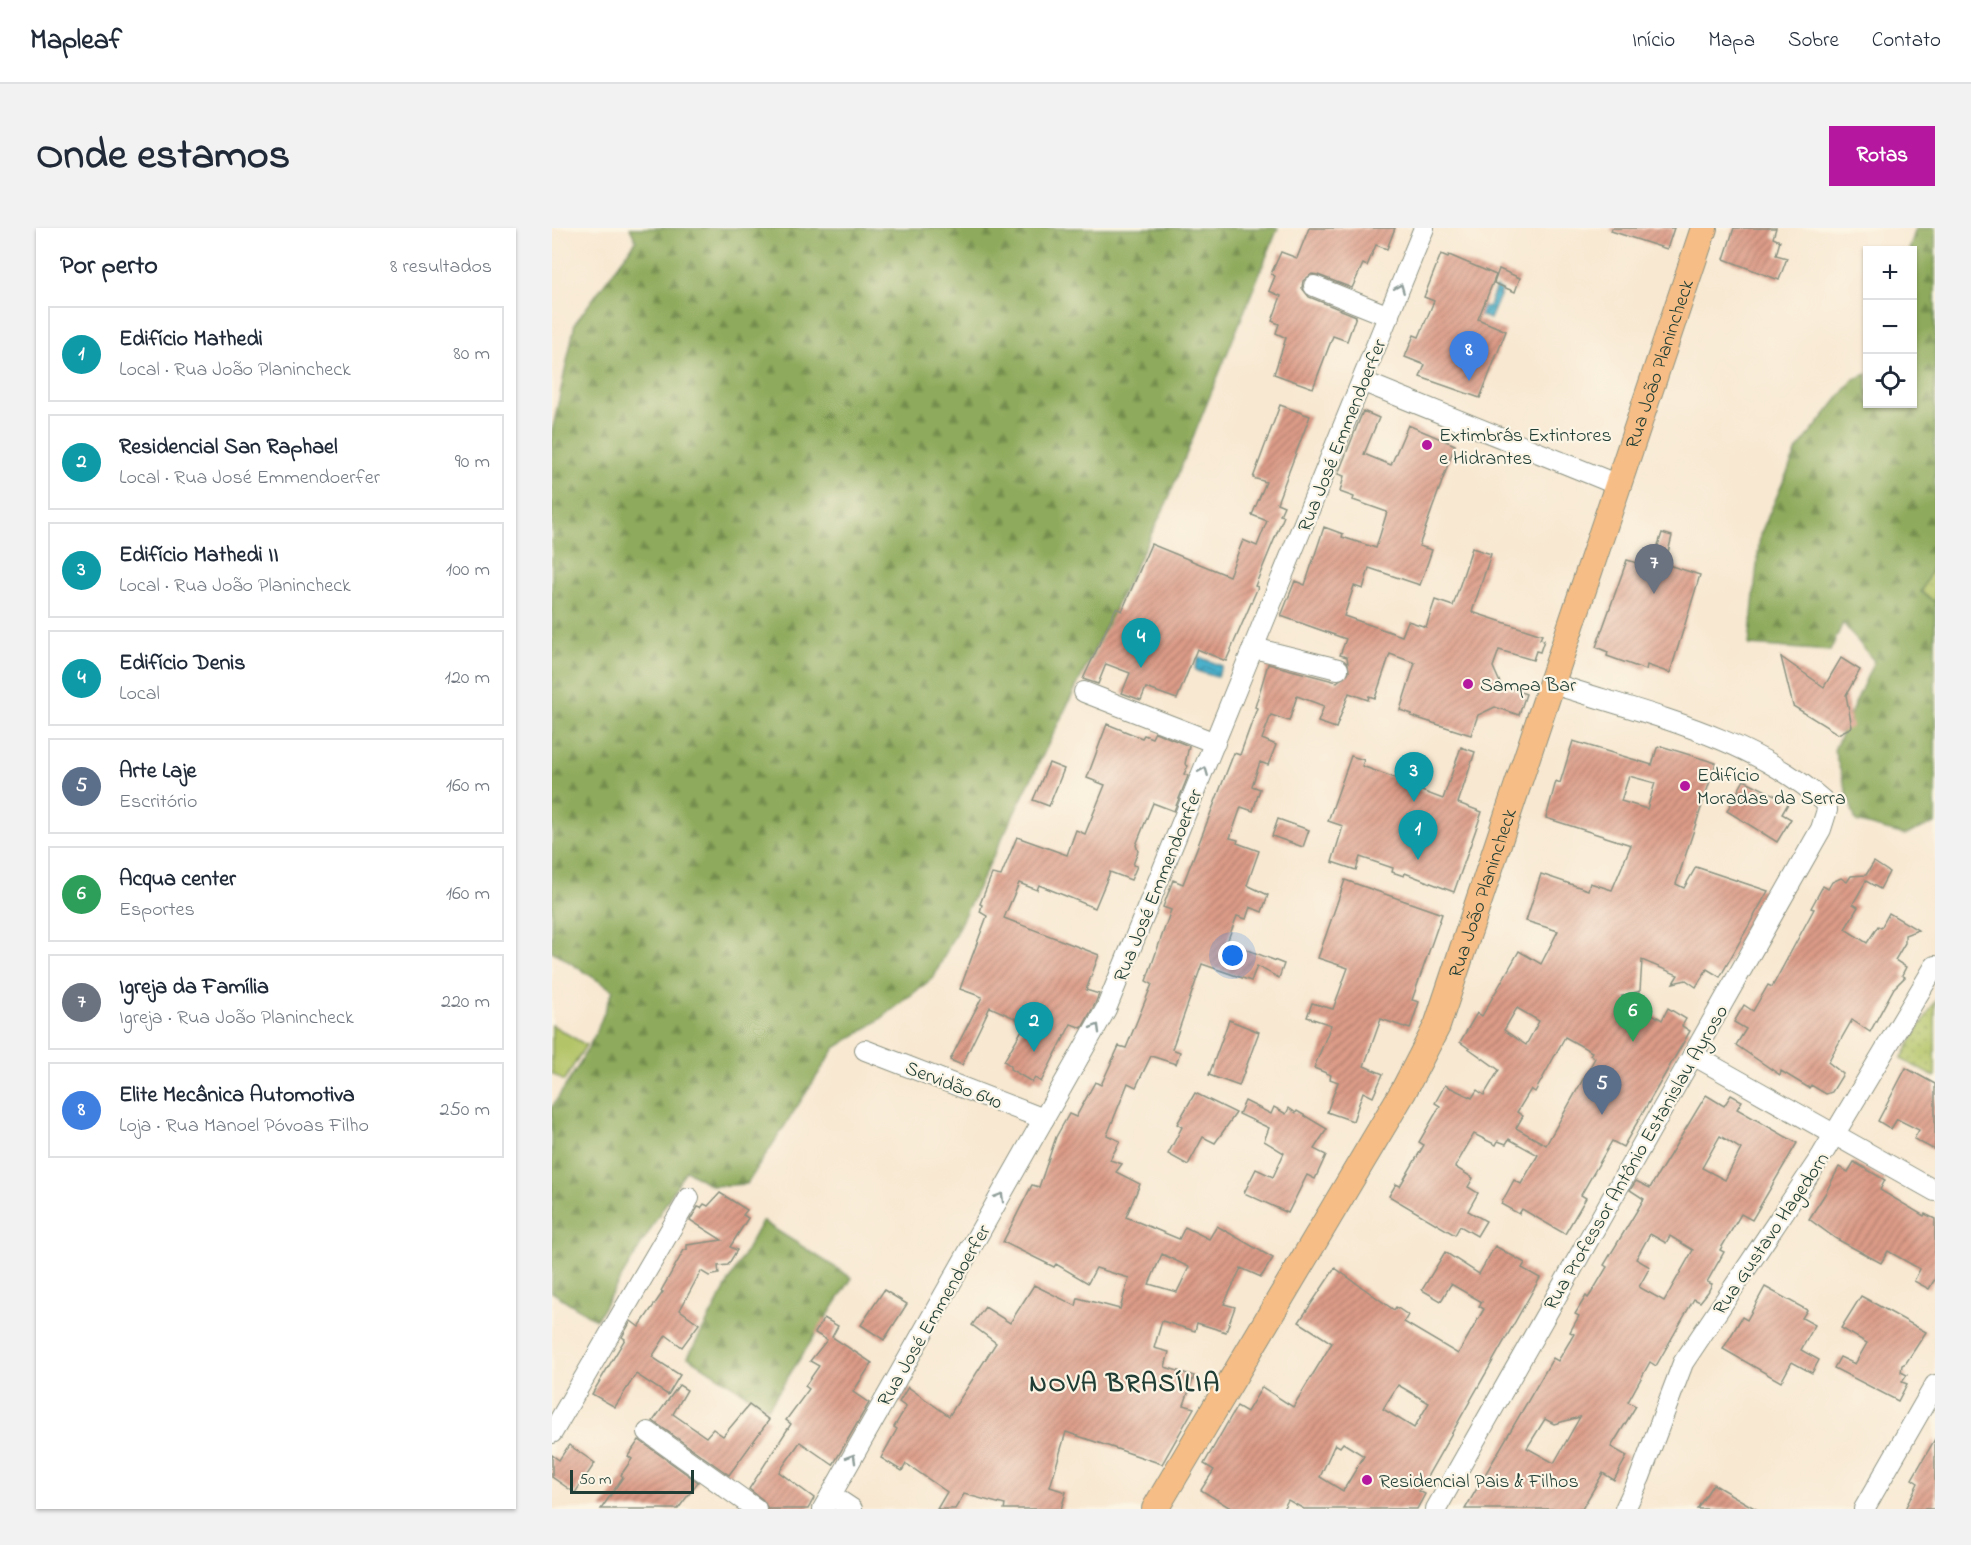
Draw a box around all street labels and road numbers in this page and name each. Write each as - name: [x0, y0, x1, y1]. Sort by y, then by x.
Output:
- street label: Rua João Planincheck: [1619, 276, 1703, 453]
- street label: Rua José Emmendoerfer: [1291, 334, 1396, 537]
- street label: Rua José Emmendoerfer: [1107, 784, 1212, 987]
- street label: Rua João Planincheck: [1442, 805, 1526, 982]
- street label: Rua Professor Antônio Estanislau Ayroso: [1538, 1000, 1737, 1316]
- street label: Servidão 640: [900, 1055, 1006, 1118]
- street label: Rua Gustavo Hagedorn: [1707, 1147, 1838, 1322]
- street label: Rua José Emmendoerfer: [871, 1219, 1000, 1413]

